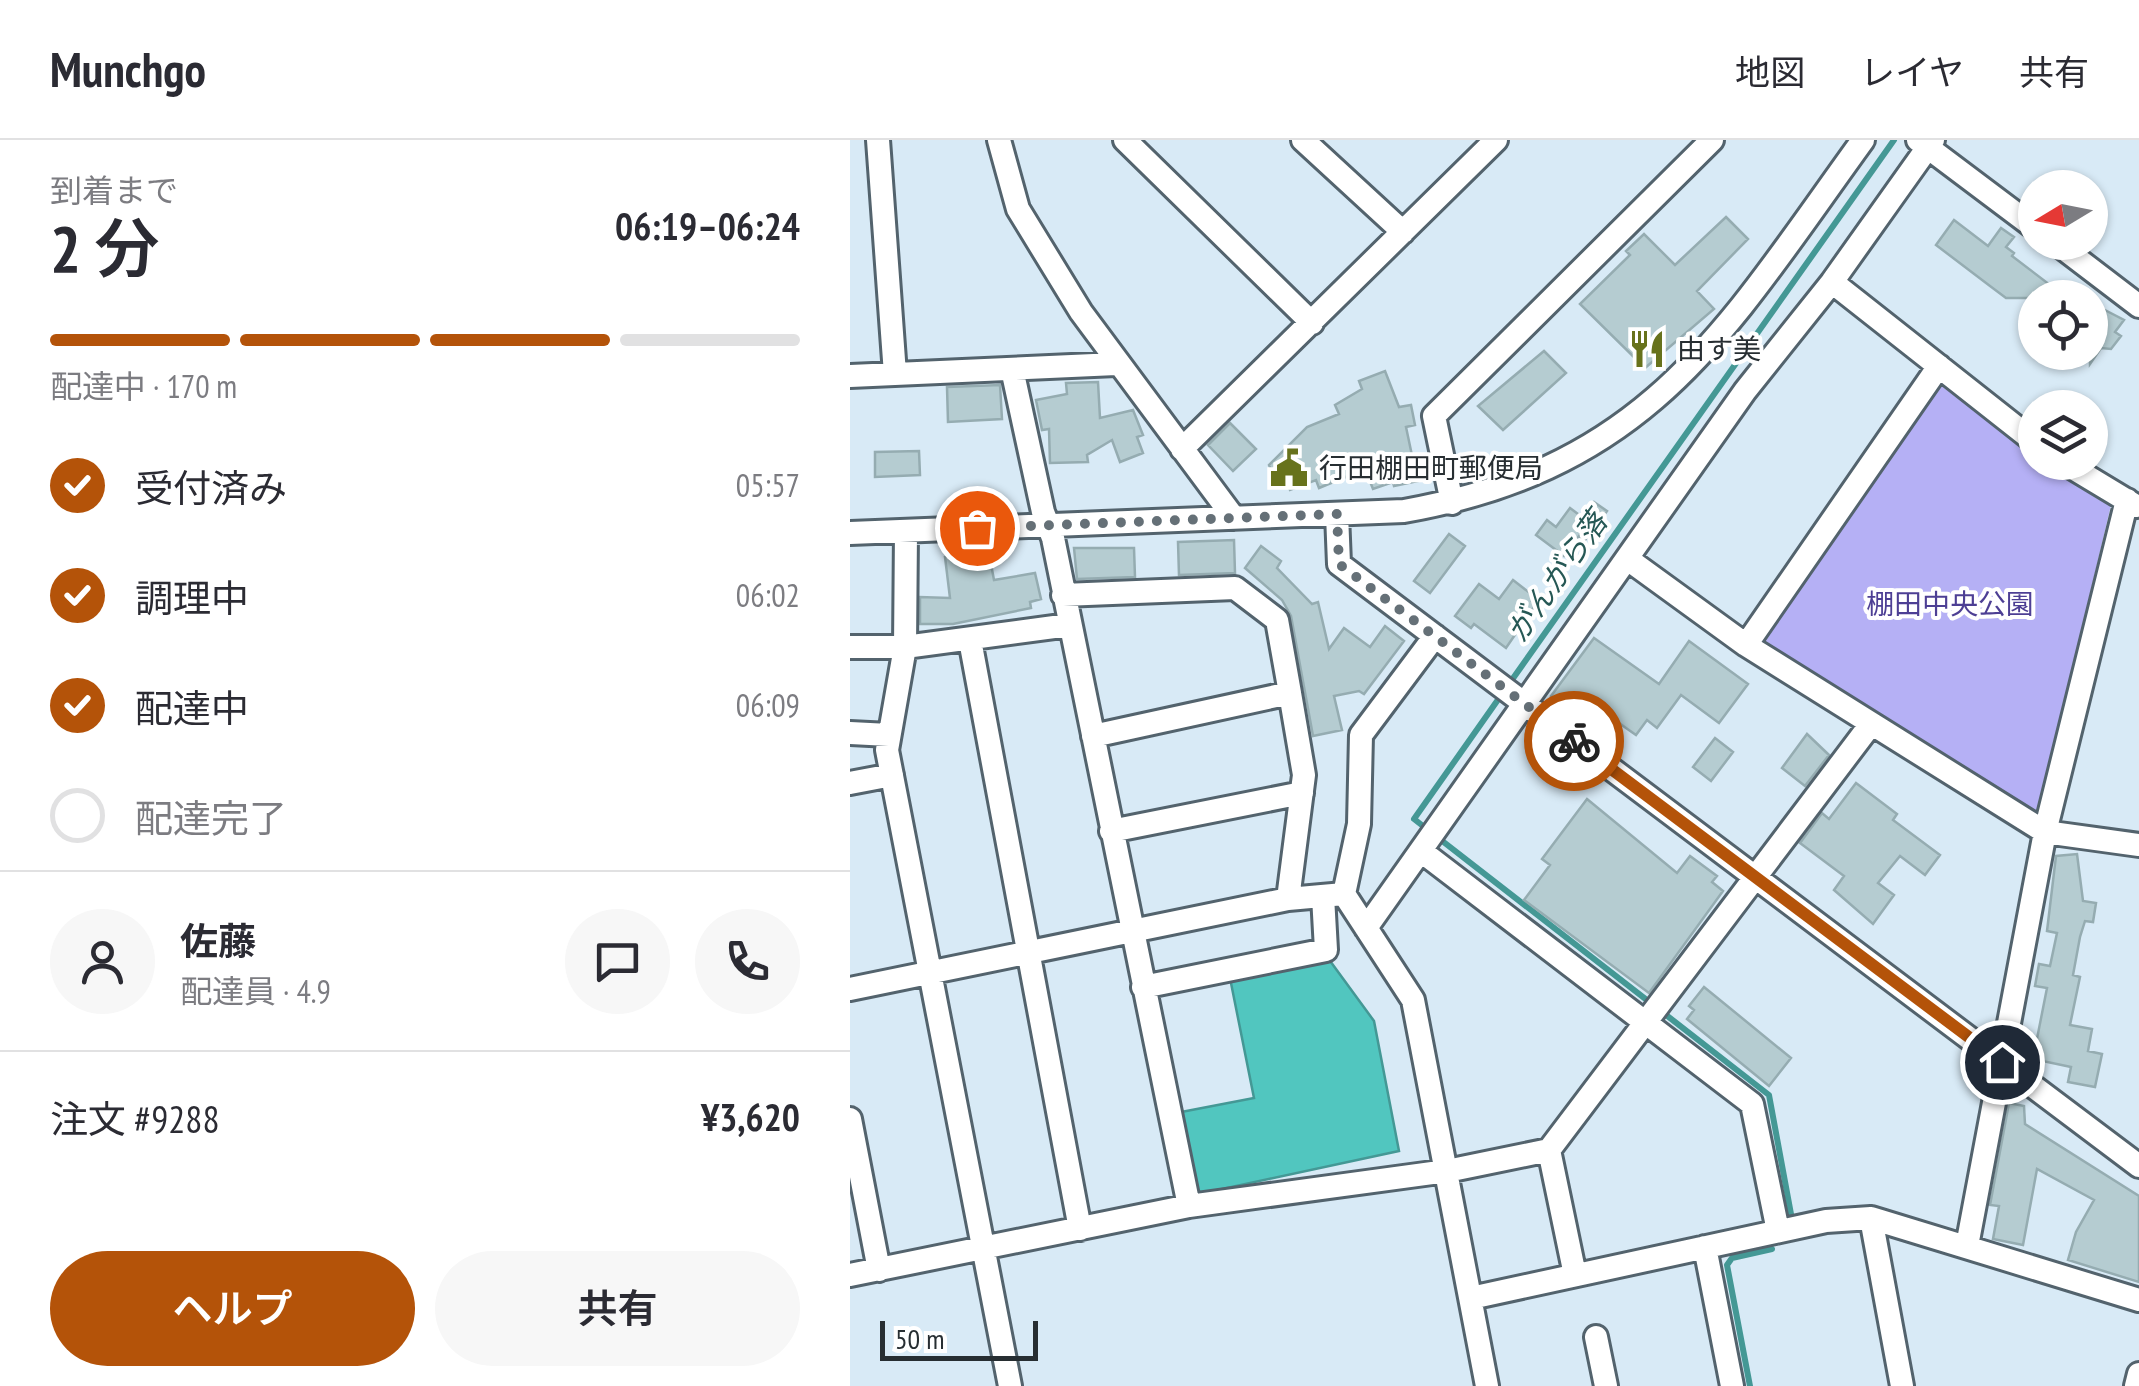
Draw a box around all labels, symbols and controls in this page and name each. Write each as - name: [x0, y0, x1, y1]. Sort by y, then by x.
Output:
- text: Munchgo: [50, 38, 206, 100]
- text: 地図: [1735, 49, 1805, 95]
- text: レイヤ: [1860, 49, 1964, 95]
- text: 共有: [2019, 49, 2089, 95]
- text: 到着まで: [50, 169, 178, 211]
- north arrow: [2018, 170, 2108, 260]
- map controls: [2018, 170, 2108, 480]
- text: 06:19–06:24: [615, 201, 800, 250]
- text: 2 分: [50, 206, 159, 290]
- button: locate: [2018, 280, 2108, 370]
- restaurant icon: 由す美: [1626, 328, 1668, 370]
- place label: 由す美: [1677, 330, 1761, 367]
- text: 配達中 · 170 m: [50, 365, 237, 407]
- button: layers: [2018, 390, 2108, 480]
- public building icon: 行田棚田町郵便局: [1268, 447, 1310, 489]
- place label: 行田棚田町郵便局: [1319, 449, 1543, 486]
- icon: check: [50, 458, 105, 513]
- text: 受付済み: [135, 463, 287, 512]
- text: 05:57: [736, 464, 800, 506]
- pin: [935, 486, 1020, 571]
- water label: がんがら落: [1497, 500, 1617, 649]
- icon: bag: [950, 501, 1005, 556]
- icon: check: [50, 568, 105, 623]
- text: 調理中: [135, 573, 249, 622]
- text: 06:02: [736, 574, 800, 616]
- park label: 棚田中央公園: [1866, 585, 2034, 622]
- icon: check: [50, 678, 105, 733]
- text: 配達中: [135, 683, 249, 732]
- text: 06:09: [736, 684, 800, 726]
- courier: [1524, 691, 1624, 791]
- icon: bike: [1547, 714, 1602, 769]
- text: 配達完了: [135, 793, 287, 842]
- button: person: [50, 909, 155, 1014]
- button: chat: [565, 909, 670, 1014]
- button: phone: [695, 909, 800, 1014]
- text: 佐藤: [180, 916, 256, 965]
- text: 配達員 · 4.9: [180, 970, 331, 1012]
- pin: [1960, 1020, 2045, 1105]
- icon: home: [1975, 1035, 2030, 1090]
- text: ¥3,620: [701, 1092, 800, 1141]
- text: 注文 #9288: [50, 1094, 220, 1143]
- button: ヘルプ: [50, 1251, 415, 1366]
- button: 共有: [435, 1251, 800, 1366]
- scale bar: [880, 1316, 1038, 1360]
- text: 50 m: [895, 1320, 944, 1357]

